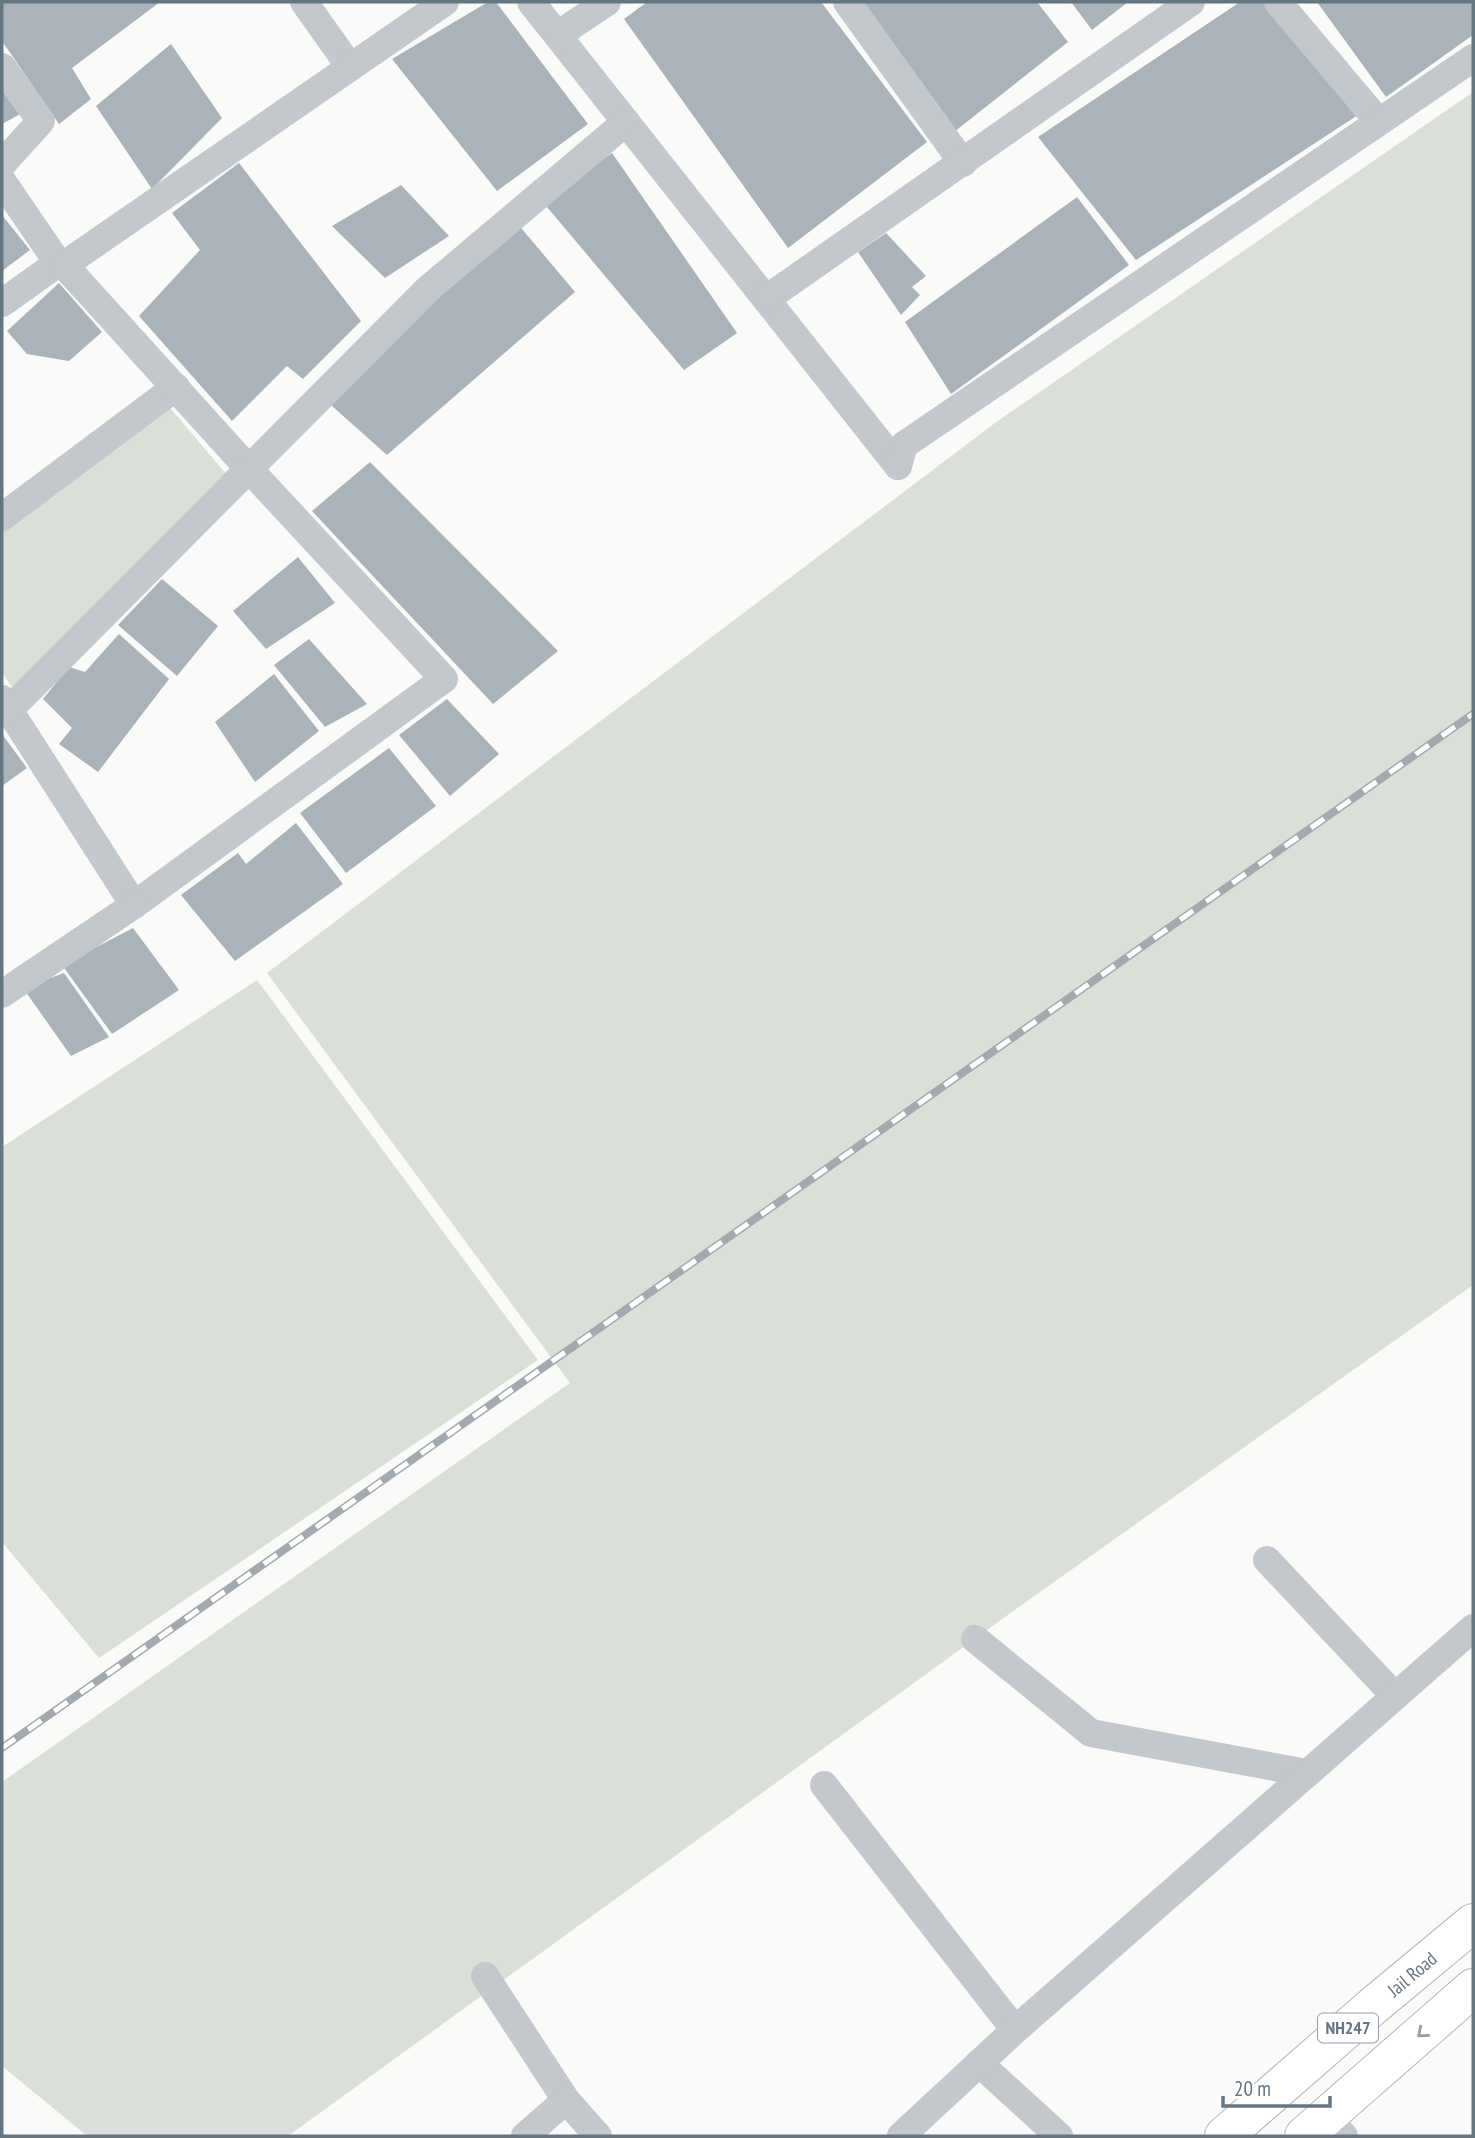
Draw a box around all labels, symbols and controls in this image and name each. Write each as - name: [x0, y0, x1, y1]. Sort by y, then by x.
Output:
- street label: Jail Road: [1382, 1946, 1442, 2002]
- road number: NH247: [1318, 2014, 1378, 2042]
- one-way arrow: [1417, 2025, 1430, 2037]
- scale bar: [1223, 2064, 1330, 2108]
- text: 20 m: [1234, 2075, 1271, 2102]

